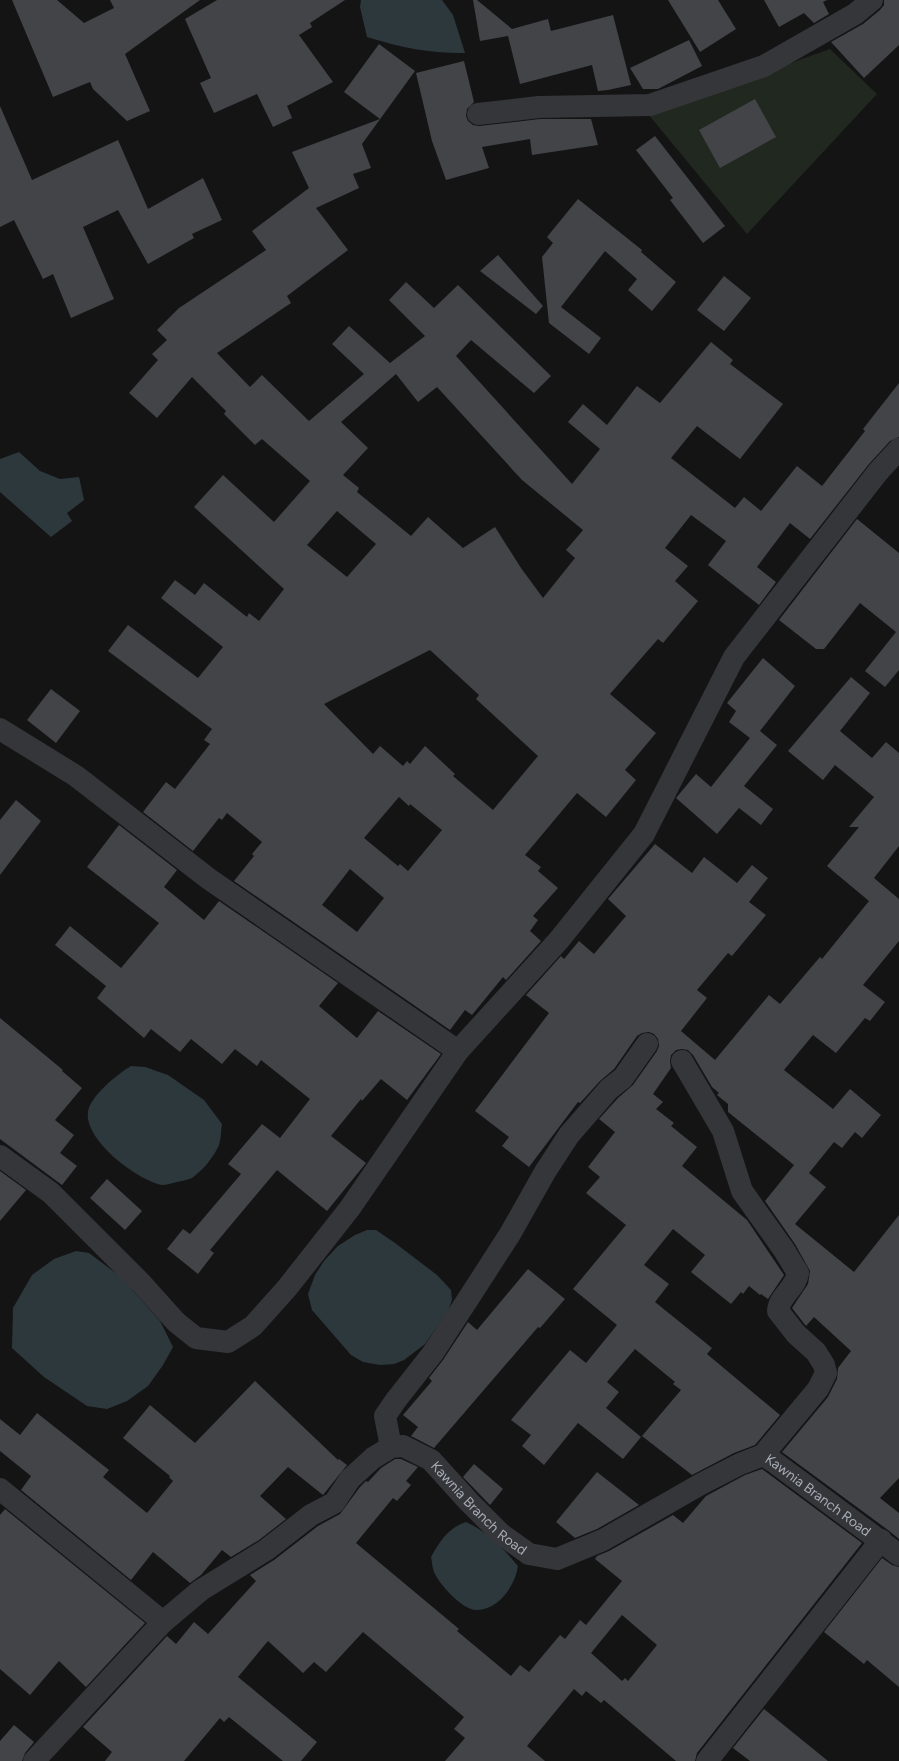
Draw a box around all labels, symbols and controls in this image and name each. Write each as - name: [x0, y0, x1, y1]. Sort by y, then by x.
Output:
- street label: Kawnia Branch Road: [762, 1450, 874, 1540]
- street label: Kawnia Branch Road: [428, 1457, 530, 1558]

